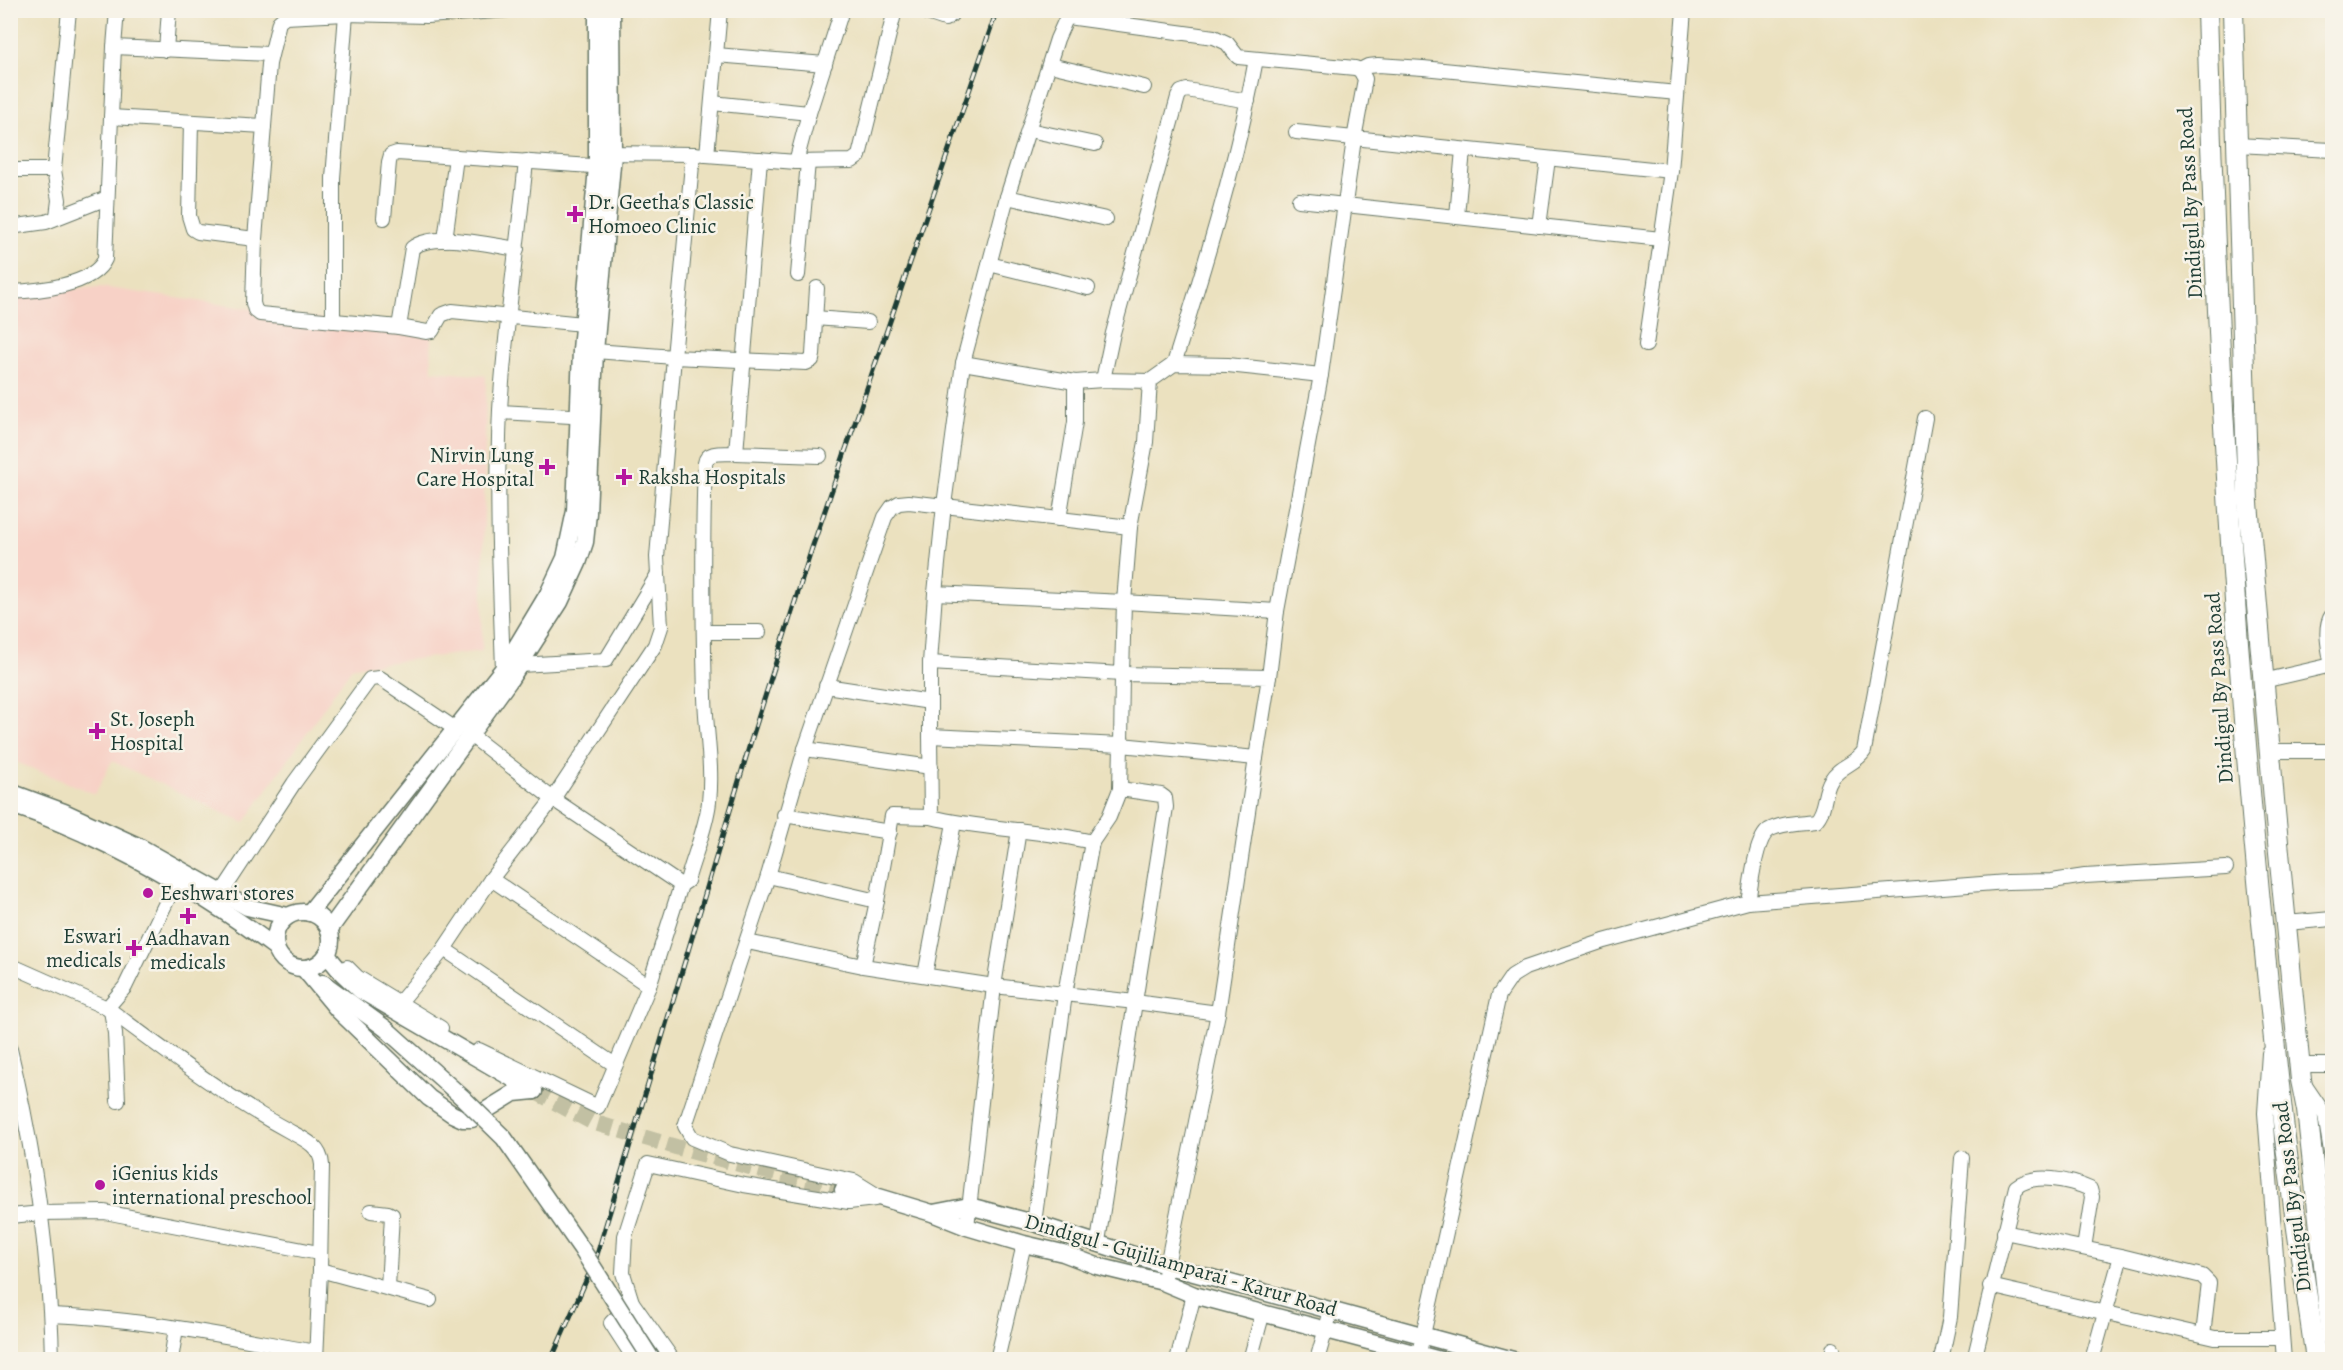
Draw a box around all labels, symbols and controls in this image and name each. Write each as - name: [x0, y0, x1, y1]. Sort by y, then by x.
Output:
- street label: Dindigul By Pass Road: [2171, 106, 2209, 300]
- place label: Dr. Geetha's Classic Homoeo Clinic: [588, 188, 754, 240]
- marker: Dr. Geetha's Classic Homoeo Clinic: [566, 205, 584, 223]
- place label: Nirvin Lung Care Hospital: [417, 441, 534, 493]
- marker: Nirvin Lung Care Hospital: [538, 458, 556, 476]
- place label: Raksha Hospitals: [638, 463, 786, 491]
- marker: Raksha Hospitals: [615, 468, 633, 486]
- street label: Dindigul By Pass Road: [2198, 590, 2240, 785]
- place label: St. Joseph Hospital: [110, 705, 195, 757]
- marker: St. Joseph Hospital: [88, 722, 106, 740]
- place label: Eeshwari stores: [160, 879, 294, 907]
- marker: Eeshwari stores: [141, 886, 155, 900]
- marker: Aadhavan medicals: [181, 909, 195, 923]
- place label: Eswari medicals: [46, 922, 122, 974]
- place label: Aadhavan medicals: [145, 924, 230, 976]
- marker: Eswari medicals: [127, 941, 141, 955]
- street label: Dindigul By Pass Road: [2266, 1099, 2318, 1294]
- place label: iGenius kids international preschool: [112, 1159, 312, 1211]
- marker: iGenius kids international preschool: [93, 1178, 107, 1192]
- street label: Dindigul - Gujiliamparai - Karur Road: [1021, 1207, 1341, 1323]

